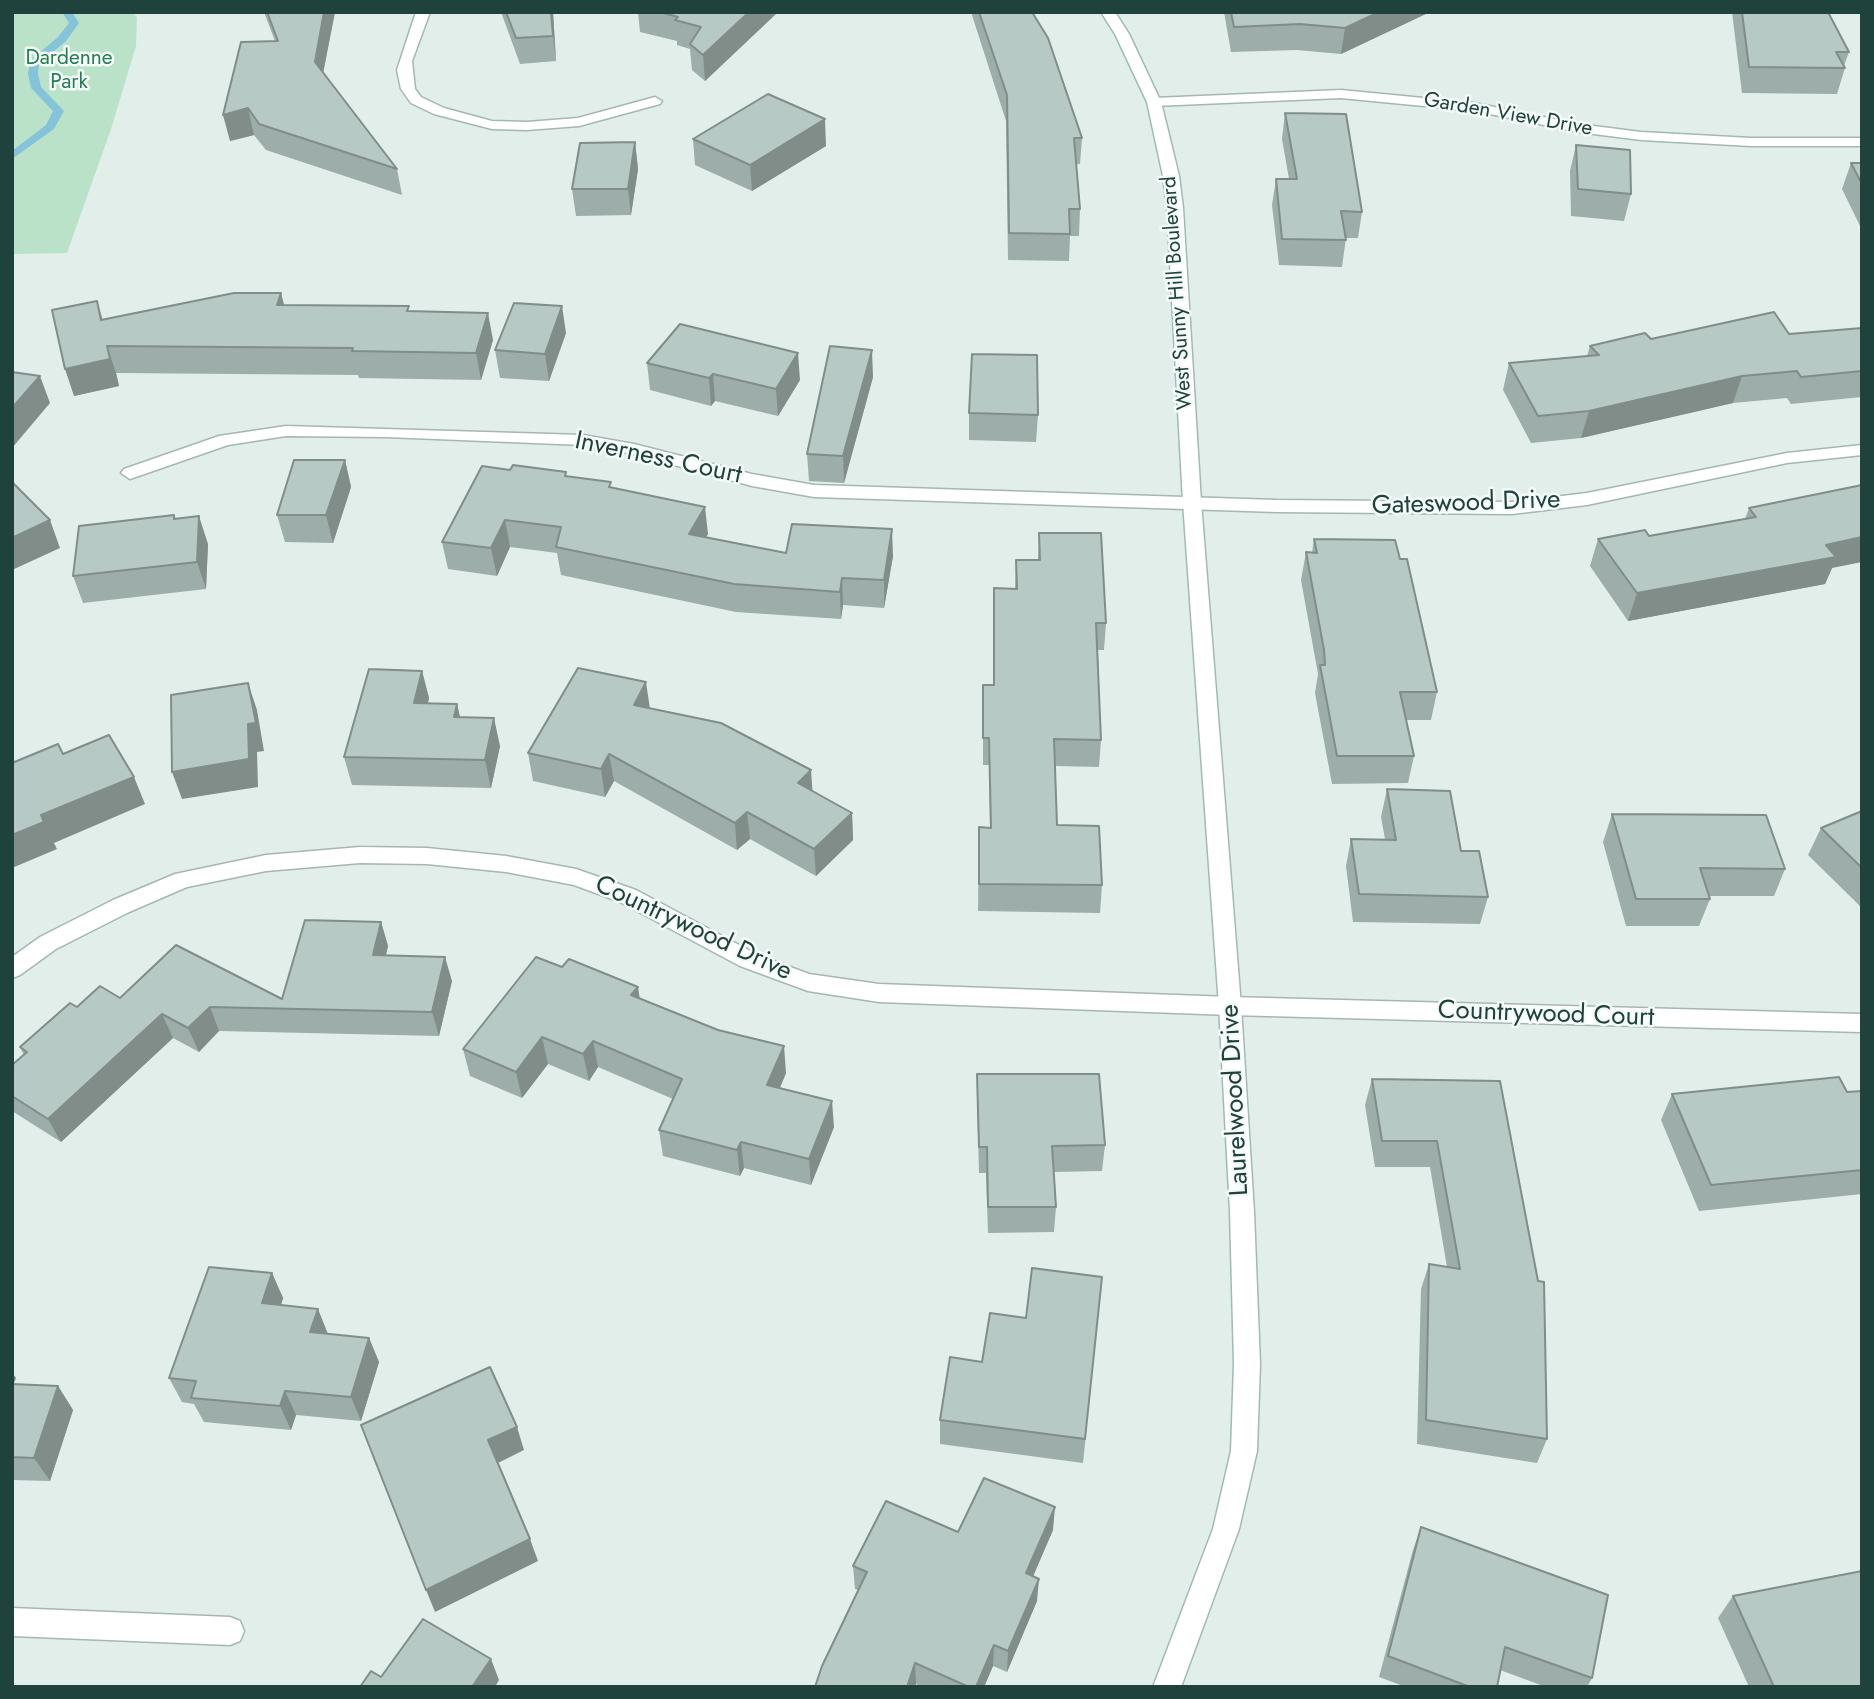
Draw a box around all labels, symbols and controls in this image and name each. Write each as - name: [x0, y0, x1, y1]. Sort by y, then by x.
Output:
- park label: Dardenne Park: [25, 46, 113, 96]
- street label: Garden View Drive: [1422, 88, 1594, 142]
- street label: West Sunny Hill Boulevard: [1157, 175, 1199, 411]
- street label: Inverness Court: [572, 426, 744, 492]
- street label: Gateswood Drive: [1371, 485, 1561, 523]
- street label: Countrywood Drive: [590, 870, 796, 988]
- street label: Countrywood Court: [1437, 996, 1655, 1034]
- street label: Laurelwood Drive: [1215, 1003, 1257, 1197]

